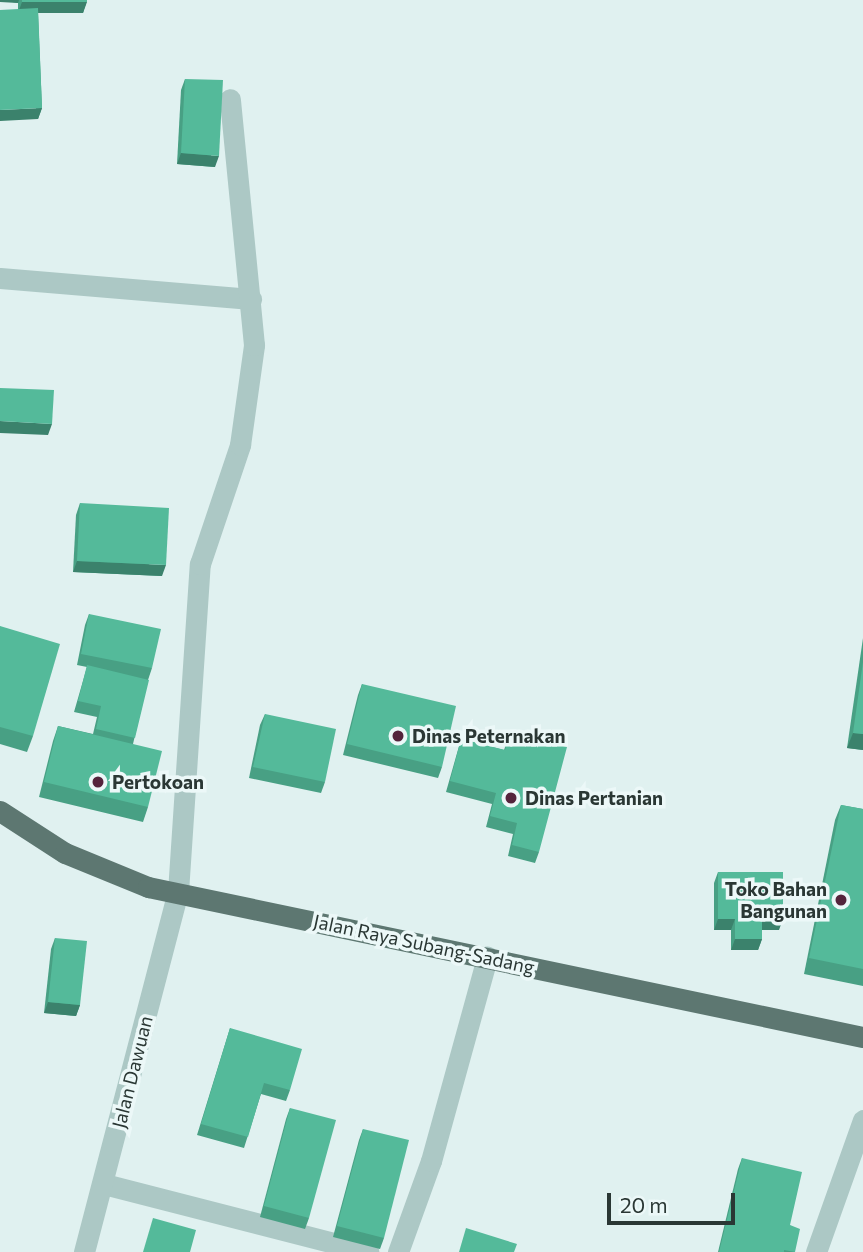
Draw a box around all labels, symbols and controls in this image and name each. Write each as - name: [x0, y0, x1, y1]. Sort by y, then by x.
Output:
- place label: Dinas Peternakan: [412, 725, 565, 747]
- marker: Dinas Peternakan: [390, 728, 406, 744]
- place label: Pertokoan: [112, 771, 204, 793]
- marker: Pertokoan: [90, 774, 106, 790]
- place label: Dinas Pertanian: [525, 787, 663, 809]
- marker: Dinas Pertanian: [503, 790, 519, 806]
- place label: Toko Bahan Bangunan: [725, 878, 827, 922]
- marker: Toko Bahan Bangunan: [833, 892, 849, 908]
- street label: Jalan Raya Subang-Sadang: [311, 909, 537, 979]
- street label: Jalan Dawuan: [107, 1013, 157, 1131]
- scale bar: [611, 1178, 739, 1222]
- text: 20 m: [620, 1192, 668, 1217]

